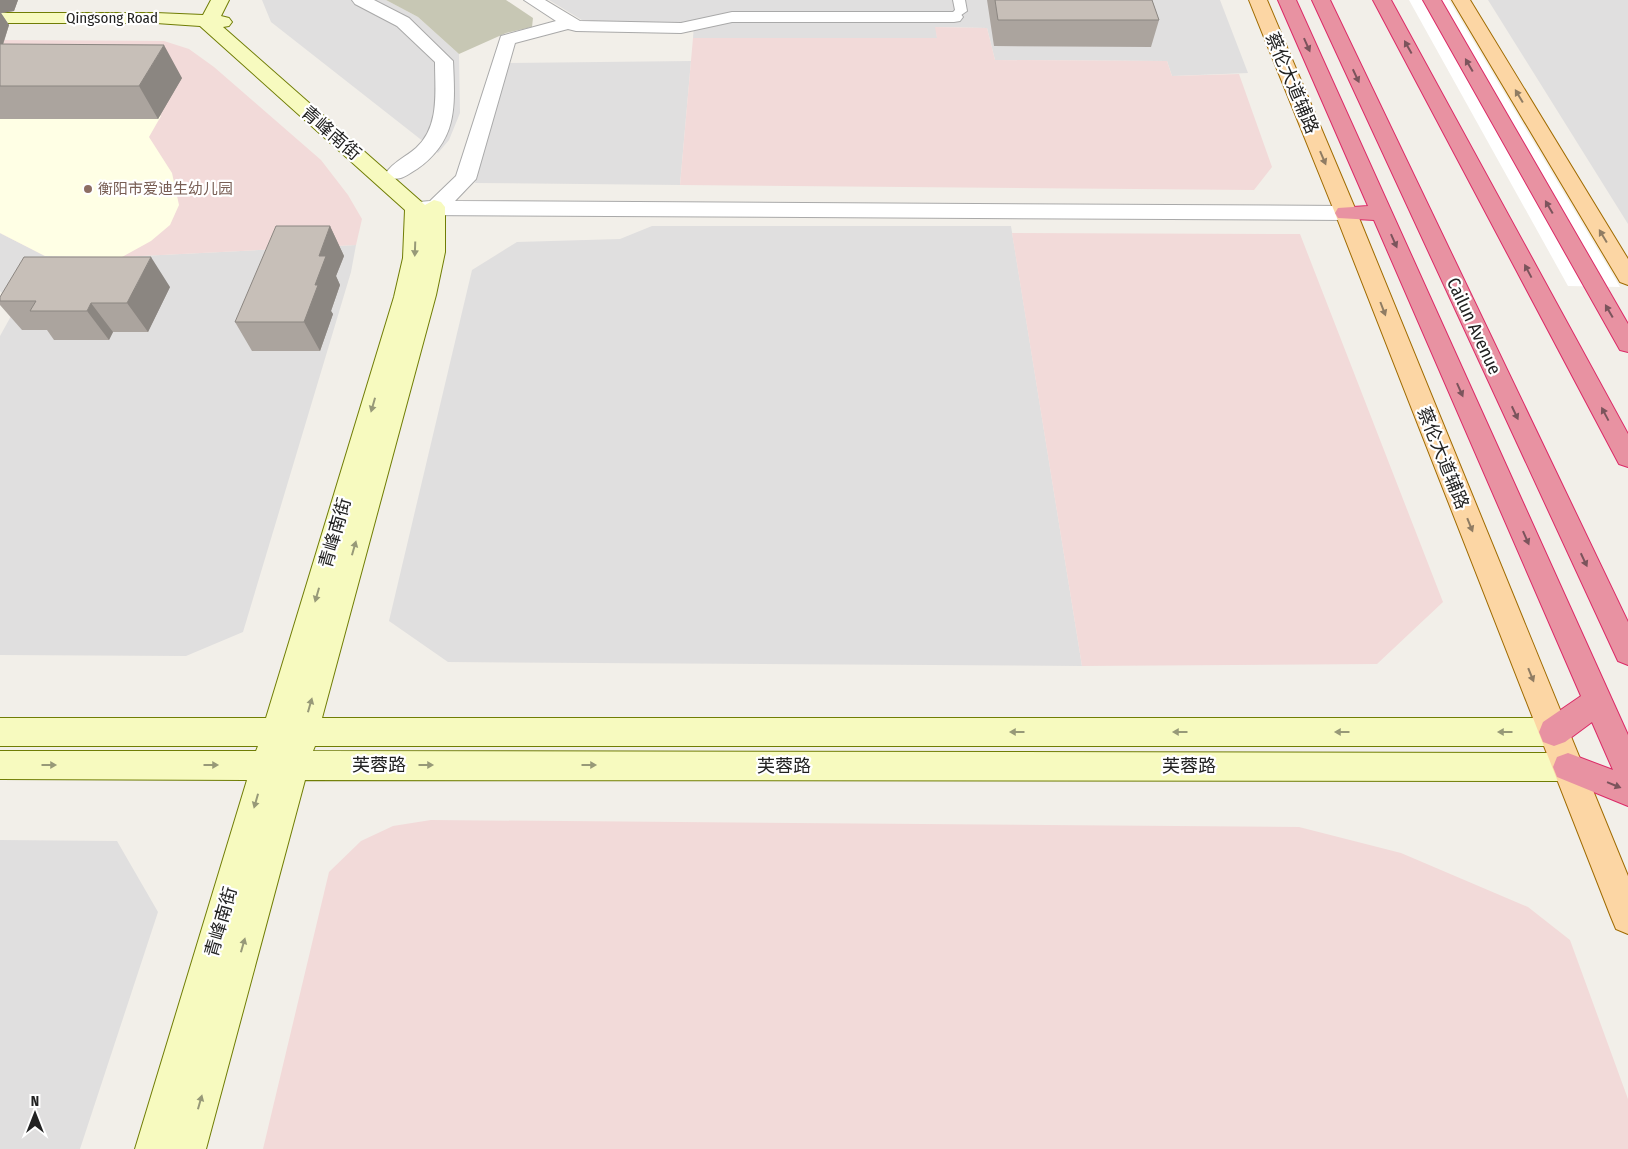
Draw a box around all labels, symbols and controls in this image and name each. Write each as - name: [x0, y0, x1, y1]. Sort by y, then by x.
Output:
- street label: Qingsong Road: [66, 9, 158, 27]
- street label: 蔡伦大道辅路: [1261, 29, 1323, 137]
- one-way arrow: [1303, 38, 1311, 52]
- one-way arrow: [1404, 40, 1412, 54]
- one-way arrow: [1465, 58, 1473, 73]
- one-way arrow: [1352, 69, 1360, 83]
- one-way arrow: [1514, 90, 1524, 103]
- street label: 青峰南街: [297, 101, 365, 165]
- one-way arrow: [1319, 151, 1327, 166]
- place label: 衡阳市爱迪生幼儿园: [98, 180, 233, 198]
- marker: 衡阳市爱迪生幼儿园: [82, 183, 94, 195]
- one-way arrow: [1545, 200, 1554, 213]
- one-way arrow: [1598, 229, 1607, 242]
- one-way arrow: [1390, 234, 1398, 248]
- one-way arrow: [410, 241, 418, 257]
- one-way arrow: [1524, 263, 1532, 278]
- street label: Cailun Avenue: [1442, 274, 1506, 378]
- one-way arrow: [1380, 302, 1388, 316]
- one-way arrow: [1605, 305, 1614, 318]
- one-way arrow: [1456, 383, 1464, 397]
- one-way arrow: [368, 398, 376, 413]
- street label: 蔡伦大道辅路: [1413, 404, 1473, 512]
- one-way arrow: [1511, 406, 1519, 420]
- one-way arrow: [1601, 407, 1609, 421]
- street label: 青峰南街: [315, 495, 355, 571]
- one-way arrow: [1466, 518, 1474, 533]
- one-way arrow: [1522, 531, 1530, 545]
- one-way arrow: [351, 541, 359, 556]
- one-way arrow: [1581, 553, 1589, 567]
- one-way arrow: [312, 587, 320, 602]
- one-way arrow: [1528, 668, 1535, 683]
- one-way arrow: [307, 697, 315, 712]
- one-way arrow: [1009, 728, 1025, 736]
- one-way arrow: [1172, 728, 1188, 736]
- one-way arrow: [1334, 728, 1350, 736]
- one-way arrow: [1497, 728, 1513, 736]
- street label: 芙蓉路: [352, 754, 406, 776]
- street label: 芙蓉路: [757, 755, 811, 777]
- street label: 芙蓉路: [1162, 755, 1216, 777]
- one-way arrow: [41, 761, 57, 769]
- one-way arrow: [203, 761, 219, 769]
- one-way arrow: [418, 761, 434, 769]
- one-way arrow: [581, 761, 597, 769]
- one-way arrow: [1607, 782, 1621, 790]
- one-way arrow: [252, 794, 260, 809]
- street label: 青峰南街: [201, 884, 241, 960]
- one-way arrow: [239, 938, 247, 953]
- north arrow: [10, 1089, 60, 1139]
- text: N: [31, 1093, 39, 1110]
- one-way arrow: [196, 1094, 204, 1109]

